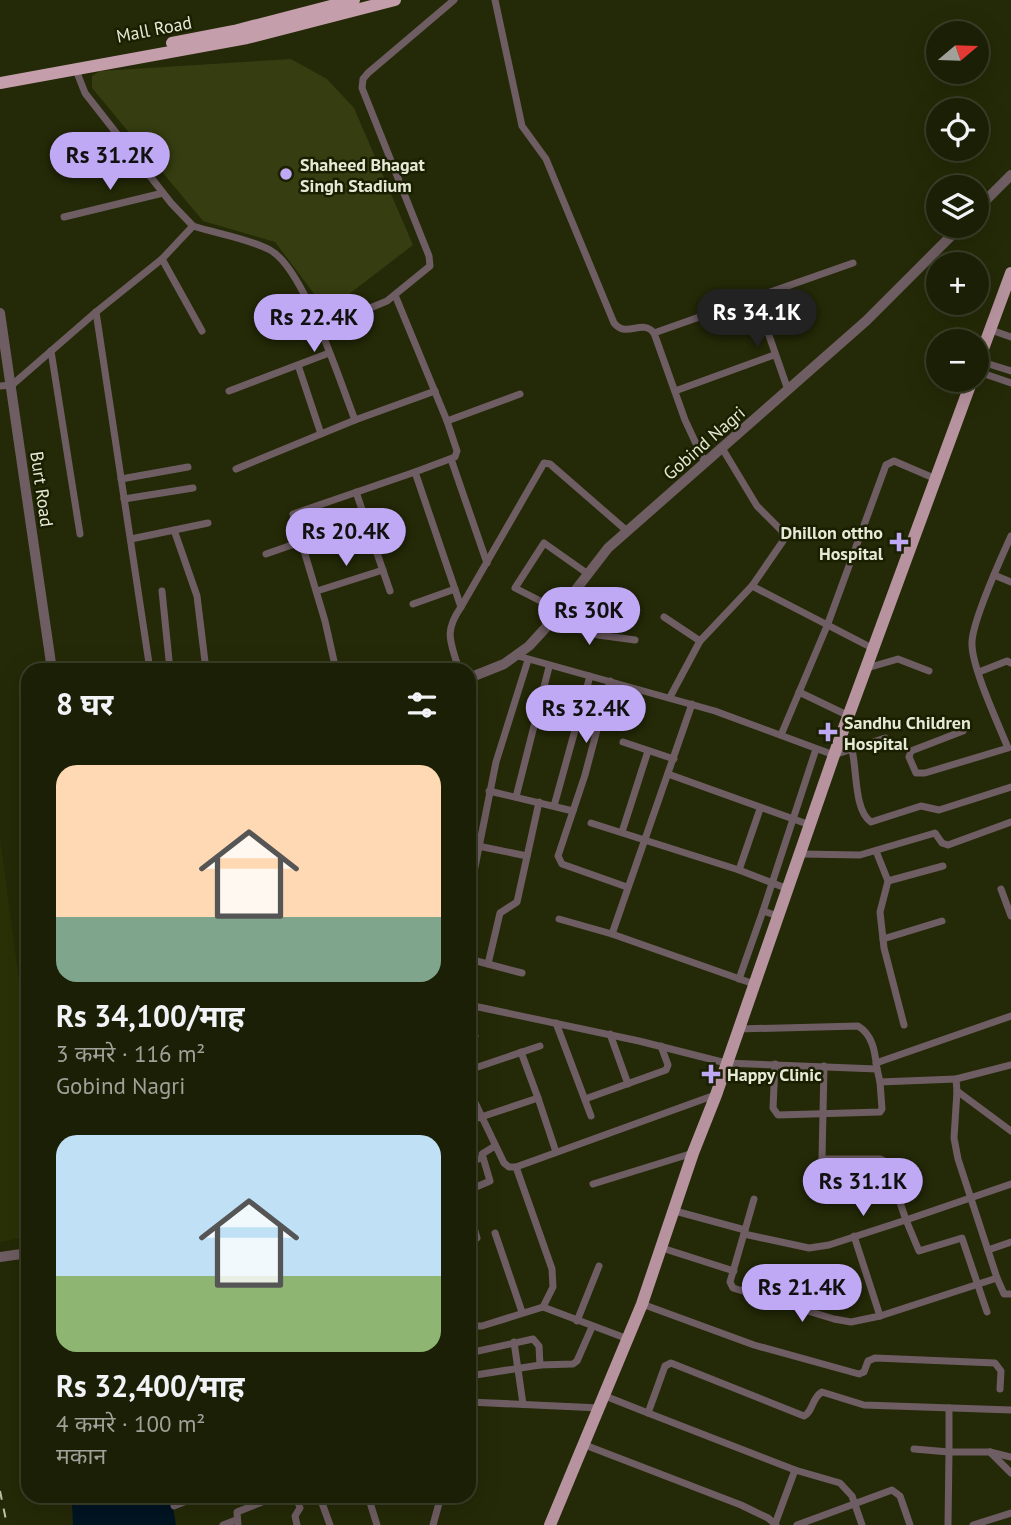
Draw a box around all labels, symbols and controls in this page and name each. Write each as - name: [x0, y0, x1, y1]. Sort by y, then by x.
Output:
- street label: Mall Road: [114, 10, 194, 48]
- north arrow: [926, 21, 989, 84]
- map controls: [926, 21, 989, 392]
- button: locate: [926, 98, 989, 161]
- pin: Rs 31.2K: [38, 132, 182, 192]
- text: Rs 31.2K: [66, 140, 154, 169]
- place label: Shaheed Bhagat Singh Stadium: [300, 153, 425, 197]
- marker: Shaheed Bhagat Singh Stadium: [278, 166, 294, 182]
- button: layers: [926, 175, 989, 238]
- button: +: [926, 252, 989, 315]
- pin: Rs 34.1K: [685, 290, 829, 349]
- pin: Rs 22.4K: [242, 294, 386, 354]
- text: Rs 34.1K: [713, 297, 801, 326]
- text: Rs 22.4K: [270, 302, 358, 331]
- button: −: [926, 329, 989, 392]
- street label: Gobind Nagri: [658, 401, 750, 485]
- street label: Burt Road: [25, 450, 59, 528]
- pin: Rs 20.4K: [274, 508, 418, 568]
- text: Rs 20.4K: [302, 516, 390, 545]
- place label: Dhillon ottho Hospital: [781, 521, 884, 565]
- marker: Dhillon ottho Hospital: [889, 532, 909, 552]
- pin: Rs 30K: [532, 588, 646, 647]
- text: Rs 30K: [554, 595, 624, 624]
- text: 8 घर: [56, 684, 113, 723]
- icon: filters: [403, 686, 441, 724]
- pin: Rs 32.4K: [514, 686, 658, 745]
- text: Rs 32.4K: [542, 693, 630, 722]
- place label: Sandhu Children Hospital: [844, 711, 971, 755]
- marker: Sandhu Children Hospital: [818, 722, 838, 742]
- icon: home: [186, 811, 312, 937]
- text: Rs 34,100/माह: [56, 996, 245, 1035]
- text: 3 कमरे · 116 m²: [56, 1039, 205, 1068]
- place label: Happy Clinic: [727, 1063, 822, 1086]
- marker: Happy Clinic: [701, 1064, 721, 1084]
- text: Gobind Nagri: [56, 1071, 185, 1100]
- pin: Rs 31.1K: [791, 1158, 935, 1218]
- text: Rs 31.1K: [819, 1166, 907, 1195]
- icon: home: [186, 1180, 312, 1306]
- pin: Rs 21.4K: [730, 1264, 874, 1324]
- text: Rs 21.4K: [758, 1272, 846, 1301]
- text: Rs 32,400/माह: [56, 1366, 245, 1405]
- text: 4 कमरे · 100 m²: [56, 1409, 205, 1438]
- text: मकान: [56, 1441, 106, 1470]

